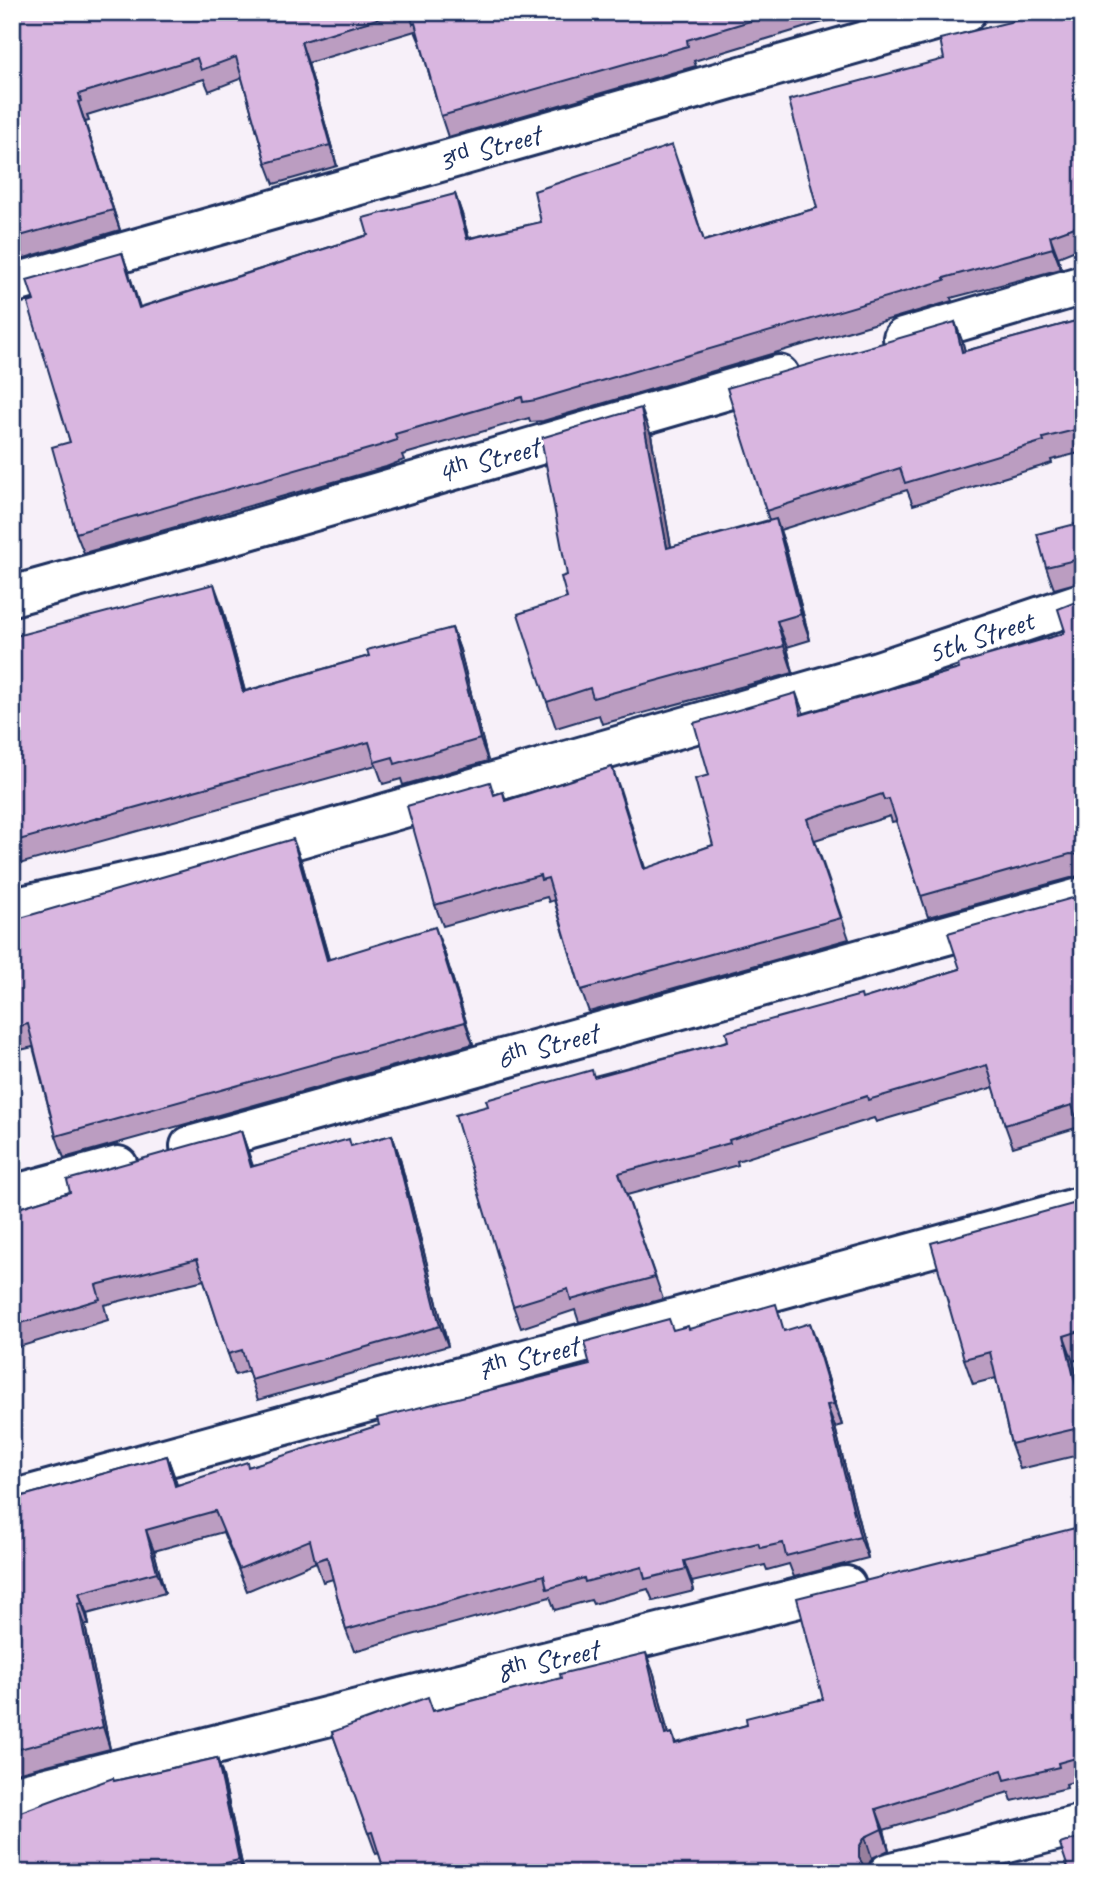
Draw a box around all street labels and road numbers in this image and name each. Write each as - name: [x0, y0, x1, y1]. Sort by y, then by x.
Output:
- street label: 3ʳᵈ Street: [433, 114, 548, 181]
- street label: 4ᵗʰ Street: [433, 426, 547, 493]
- street label: 5th Street: [922, 600, 1041, 672]
- street label: 6ᵗʰ Street: [492, 1012, 606, 1079]
- street label: 7ᵗʰ Street: [472, 1325, 586, 1390]
- street label: 8ᵗʰ Street: [492, 1629, 606, 1692]

